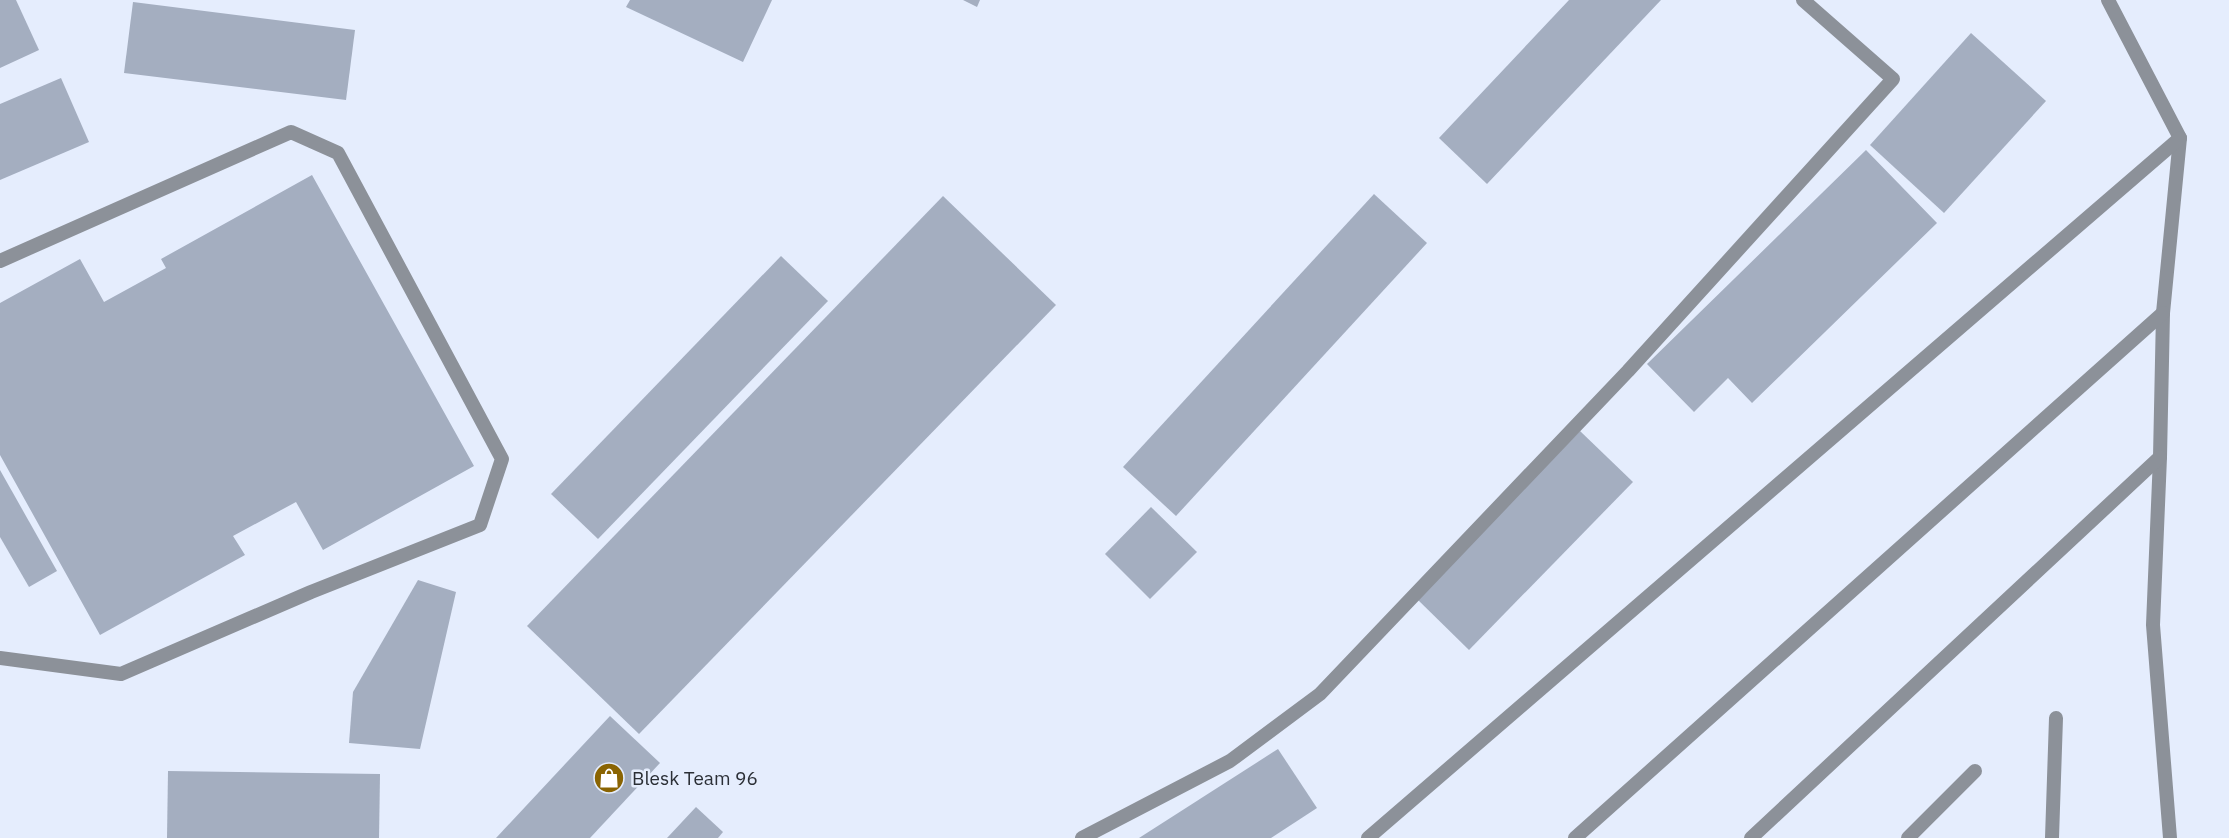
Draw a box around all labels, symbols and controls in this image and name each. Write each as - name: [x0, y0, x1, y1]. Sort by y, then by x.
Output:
- shop icon: Blesk Team 96: [592, 761, 626, 795]
- place label: Blesk Team 96: [632, 766, 758, 790]

